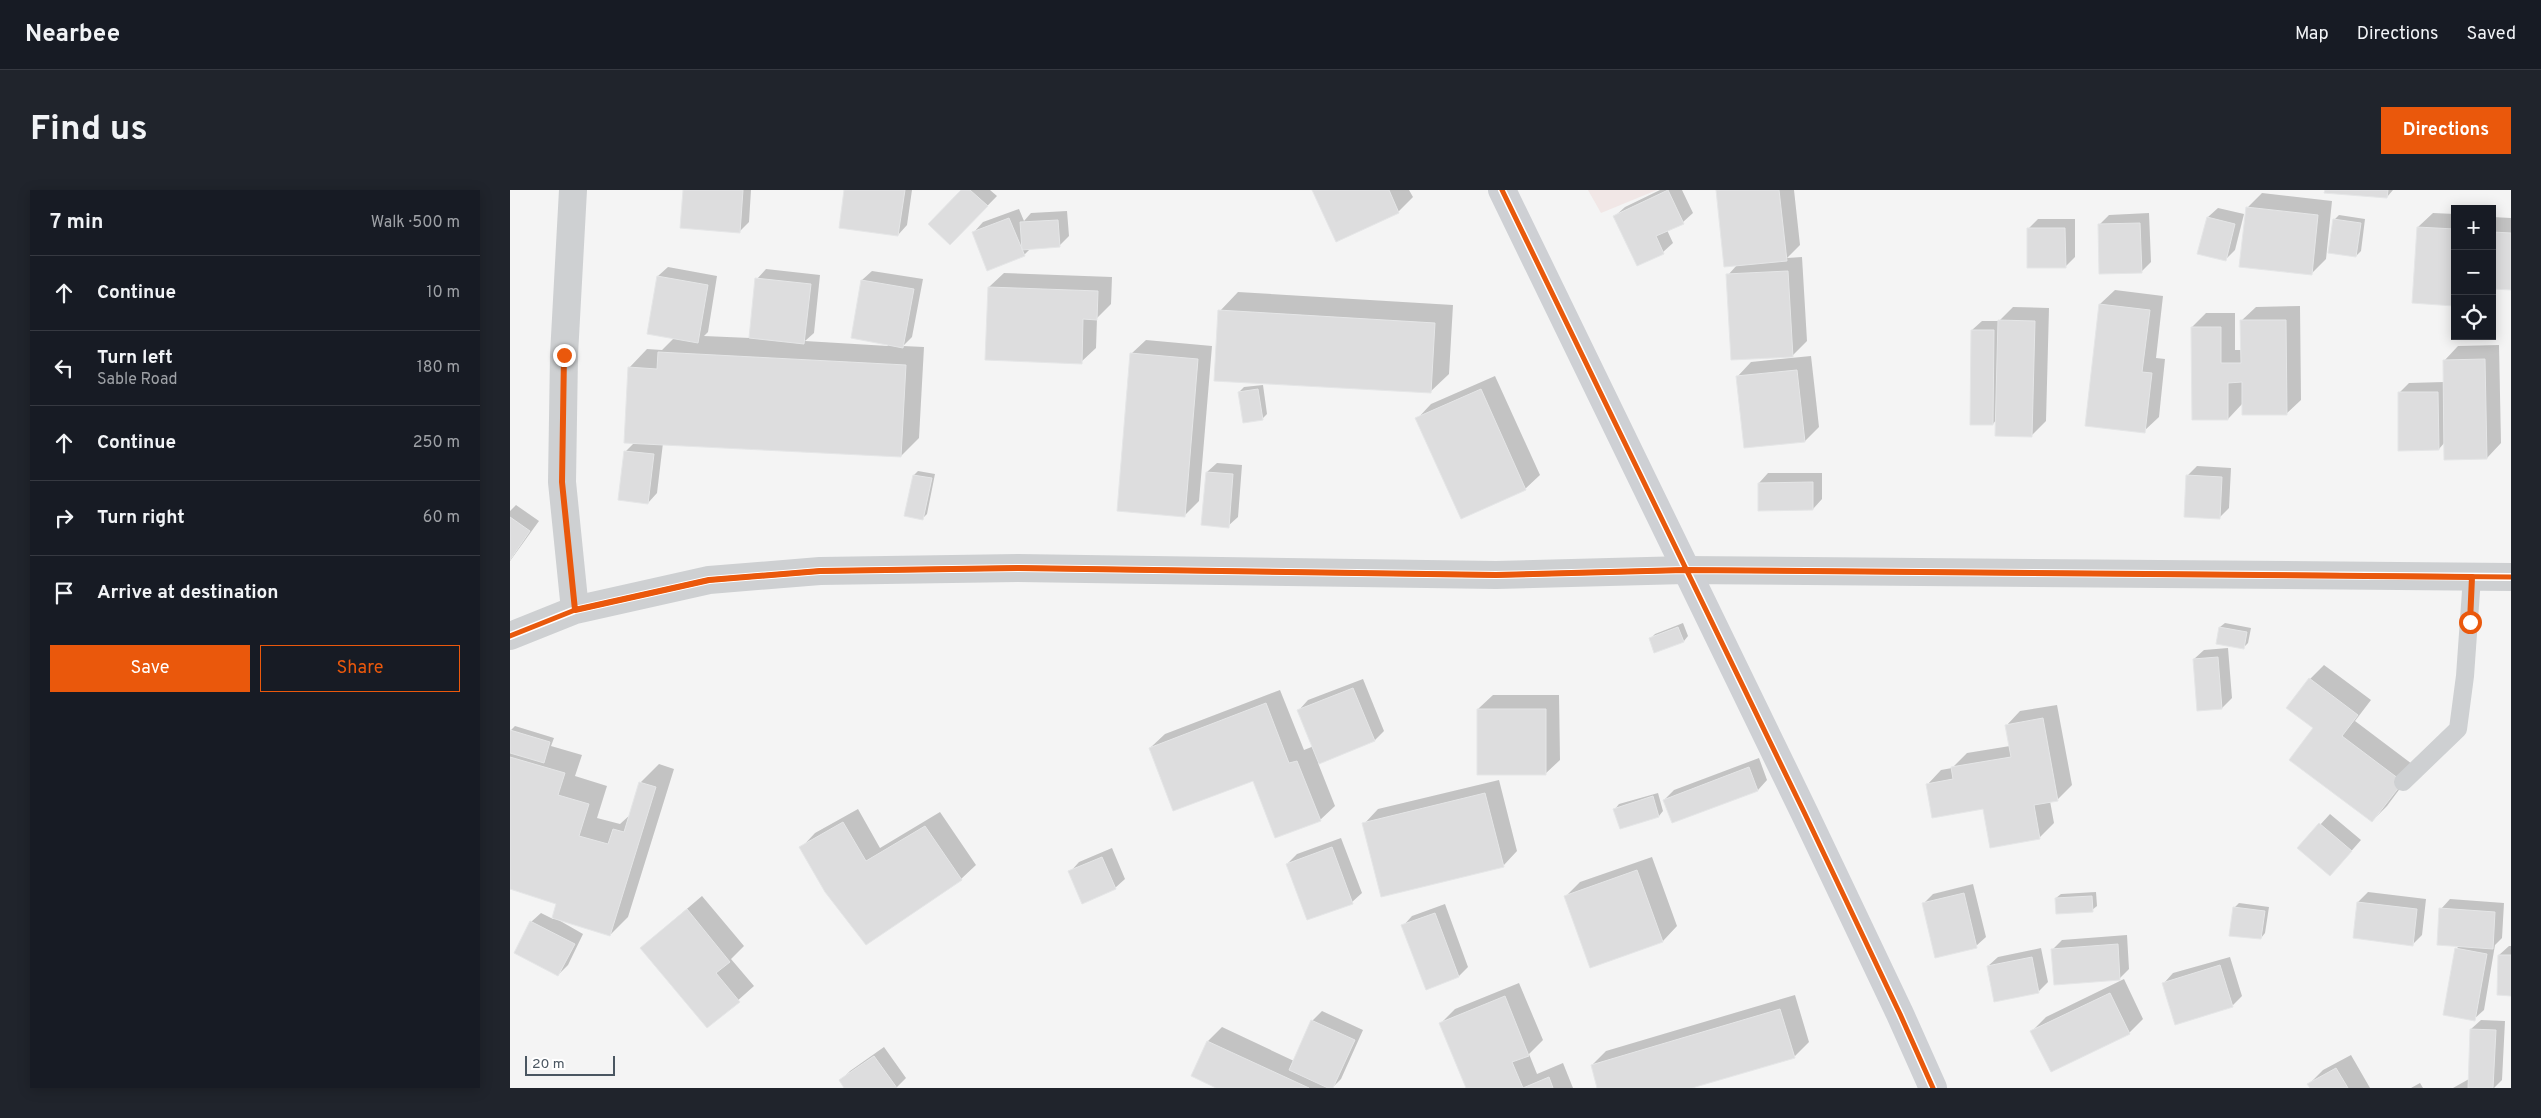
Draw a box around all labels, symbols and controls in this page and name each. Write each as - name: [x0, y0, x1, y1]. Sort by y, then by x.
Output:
- text: Nearbee: [25, 20, 120, 50]
- text: Map: [2295, 23, 2329, 46]
- text: Directions: [2357, 23, 2439, 46]
- text: Saved: [2467, 23, 2516, 46]
- button: Directions: [2381, 107, 2511, 154]
- text: Find us: [30, 108, 148, 152]
- map controls: [2451, 205, 2496, 340]
- button: +: [2451, 205, 2496, 250]
- text: 7 min: [50, 209, 103, 236]
- text: Walk · 500 m: [371, 213, 460, 233]
- button: −: [2451, 250, 2496, 295]
- icon: ahead: [50, 279, 78, 307]
- text: Continue: [97, 281, 176, 305]
- text: 10 m: [426, 283, 460, 303]
- button: locate: [2451, 295, 2496, 340]
- route end: [553, 344, 576, 367]
- text: Turn left: [97, 346, 173, 370]
- icon: left: [50, 354, 78, 382]
- text: 180 m: [417, 358, 460, 378]
- text: Sable Road: [97, 370, 178, 390]
- icon: ahead: [50, 429, 78, 457]
- text: Continue: [97, 431, 176, 455]
- text: 250 m: [413, 433, 460, 453]
- icon: right: [50, 504, 78, 532]
- text: Turn right: [97, 506, 185, 530]
- text: 60 m: [423, 508, 460, 528]
- icon: arrive: [50, 579, 78, 607]
- text: Arrive at destination: [97, 581, 278, 605]
- route start: [2459, 611, 2482, 634]
- button: Save: [50, 645, 250, 692]
- button: Share: [260, 645, 460, 692]
- scale bar: [525, 1053, 615, 1076]
- text: 20 m: [532, 1056, 565, 1073]

